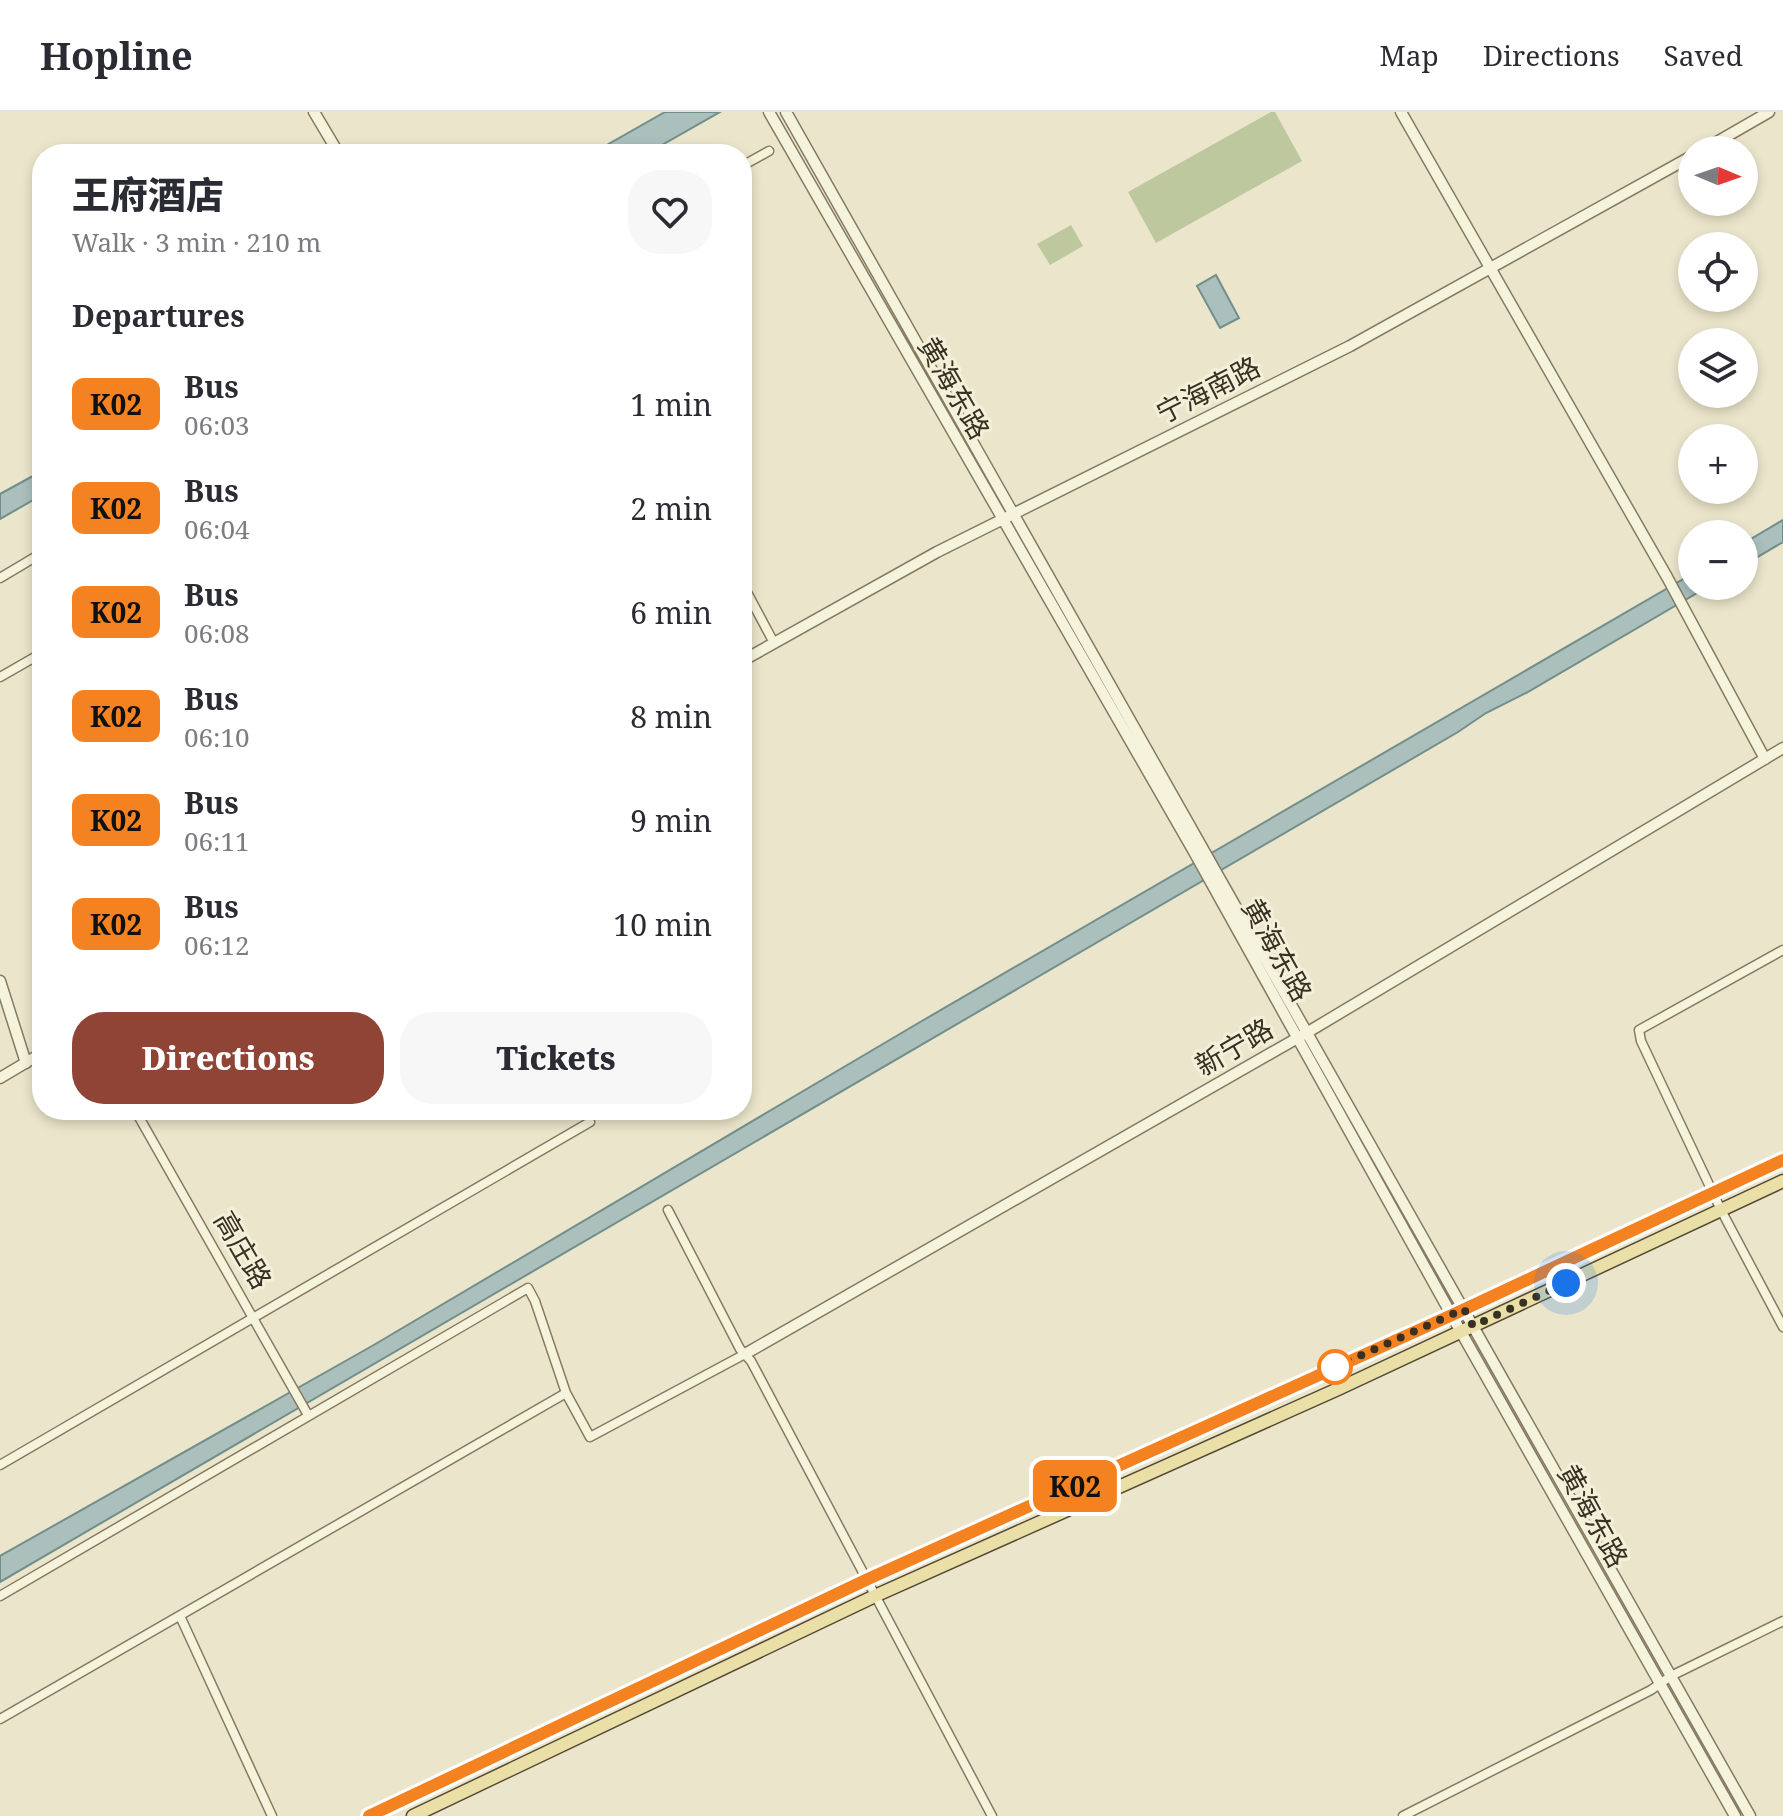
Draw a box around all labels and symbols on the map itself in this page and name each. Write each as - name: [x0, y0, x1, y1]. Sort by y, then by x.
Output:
- north arrow: [1678, 136, 1758, 216]
- street label: 黄海东路: [910, 329, 999, 446]
- street label: 宁海南路: [1149, 347, 1266, 431]
- street label: 黄海东路: [1234, 891, 1322, 1008]
- street label: 新宁路: [1188, 1009, 1279, 1084]
- street label: 高庄路: [206, 1204, 281, 1295]
- your location: [1546, 1263, 1586, 1303]
- unlabelled marker: [1318, 1350, 1352, 1384]
- street label: 黄海东路: [1550, 1457, 1638, 1574]
- line badge: K02: [1029, 1460, 1121, 1512]

